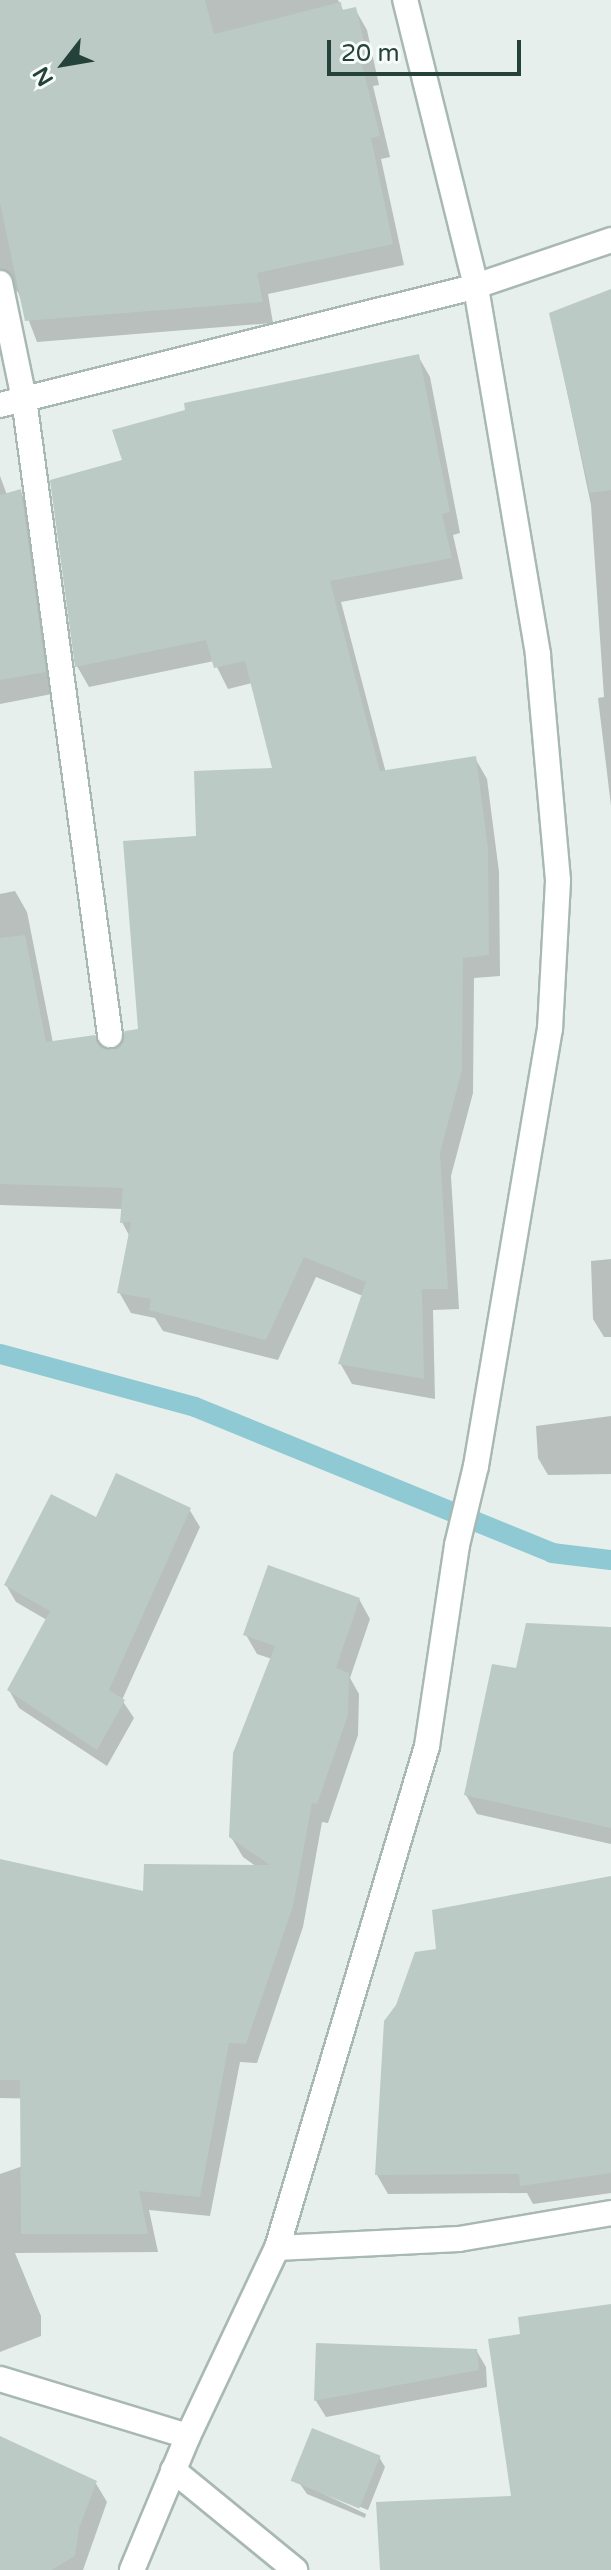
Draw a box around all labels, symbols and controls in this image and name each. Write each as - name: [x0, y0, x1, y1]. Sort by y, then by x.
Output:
- north arrow: [24, 24, 104, 104]
- scale bar: [331, 24, 525, 74]
- text: 20 m: [341, 39, 399, 68]
- text: N: [28, 62, 59, 91]

